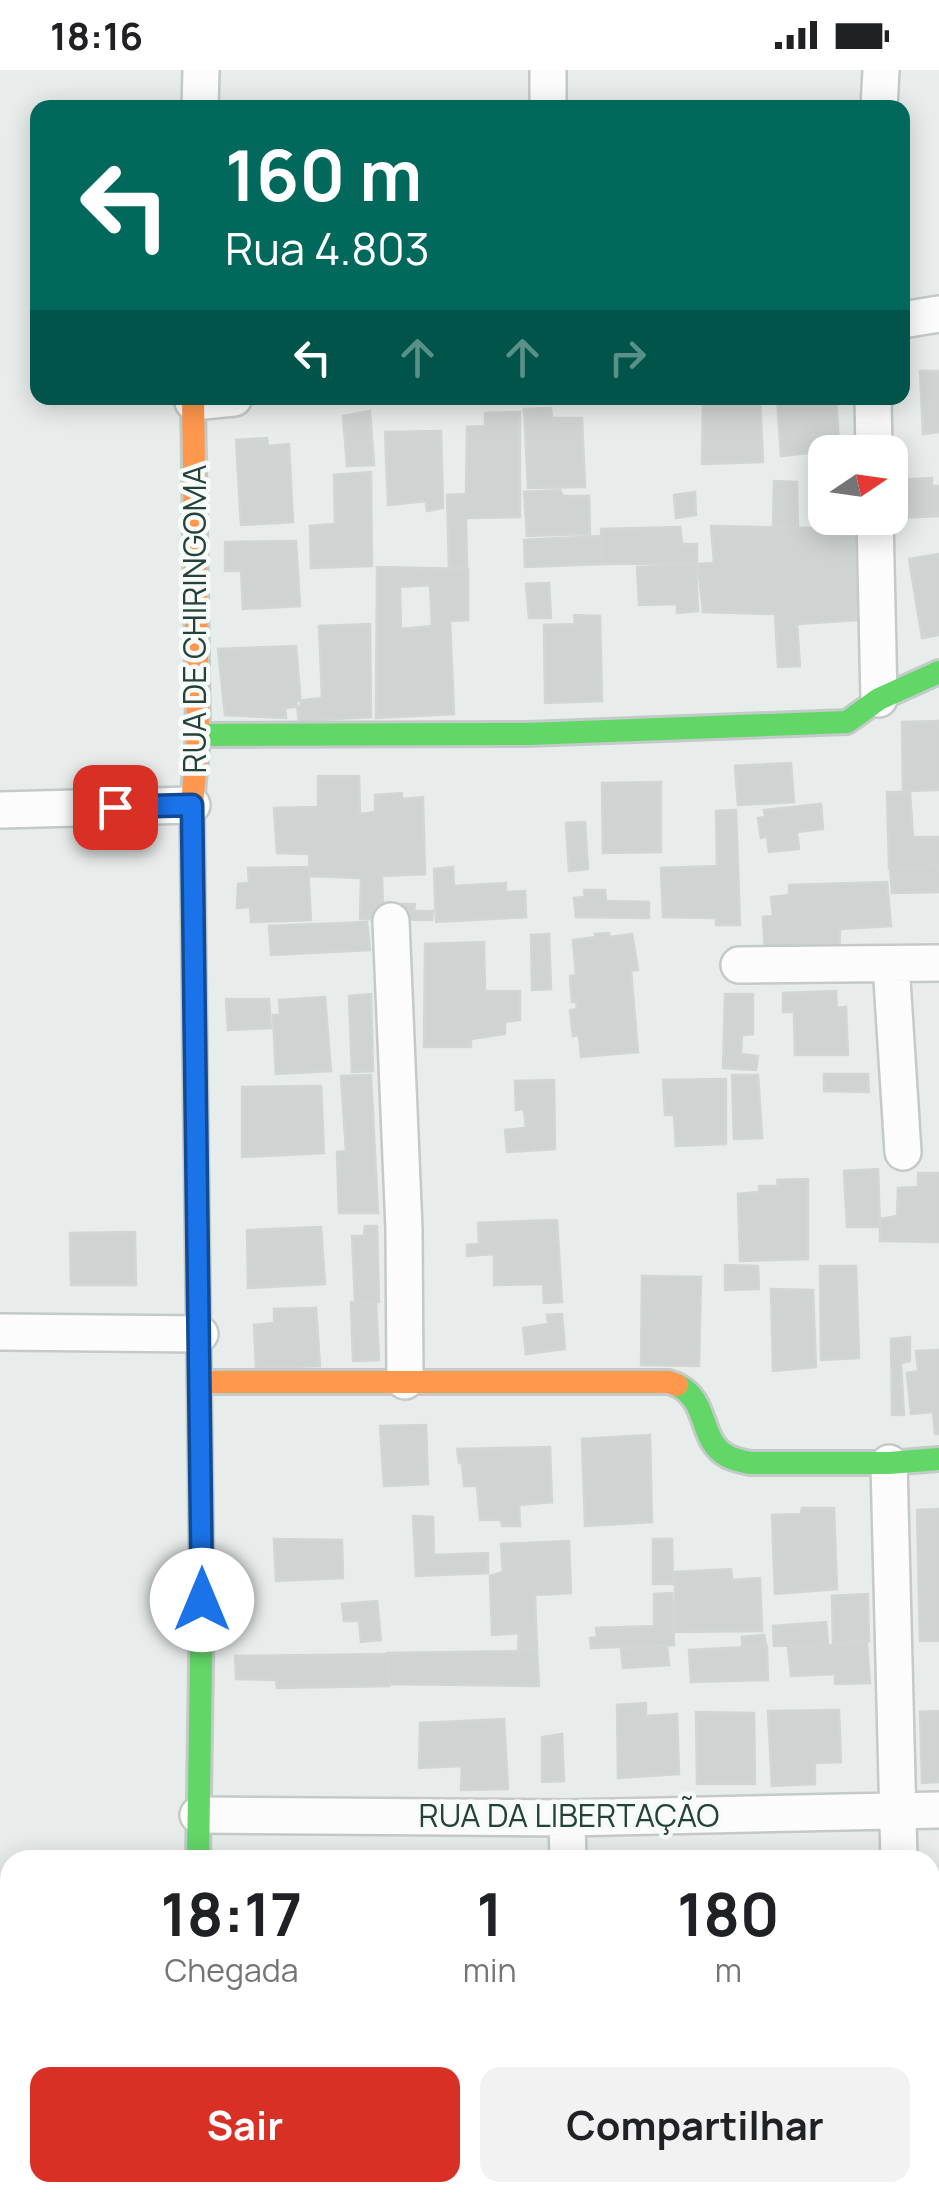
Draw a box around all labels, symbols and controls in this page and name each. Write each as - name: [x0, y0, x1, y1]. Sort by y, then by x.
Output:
- text: 18:16: [50, 9, 143, 61]
- text: 160 m: [225, 126, 422, 222]
- icon: left: [60, 140, 190, 270]
- text: Rua 4.803: [225, 217, 430, 279]
- icon: left: [285, 330, 340, 385]
- icon: ahead: [390, 330, 445, 385]
- icon: ahead: [495, 330, 550, 385]
- icon: right: [600, 330, 655, 385]
- north arrow: [808, 435, 908, 535]
- map controls: [808, 435, 908, 535]
- street label: RUA DE CHIRINGOMA: [172, 464, 216, 774]
- pin: [73, 765, 158, 850]
- icon: arrive: [88, 780, 143, 835]
- position arrow: [150, 1548, 254, 1652]
- street label: RUA DA LIBERTAÇÃO: [419, 1793, 719, 1837]
- text: 18:17: [160, 1872, 302, 1954]
- text: 1: [477, 1872, 503, 1954]
- text: 180: [677, 1872, 779, 1954]
- text: Chegada: [164, 1948, 298, 1992]
- text: min: [463, 1948, 516, 1992]
- text: m: [715, 1948, 742, 1992]
- button: Sair: [30, 2067, 460, 2182]
- button: Compartilhar: [480, 2067, 910, 2182]

